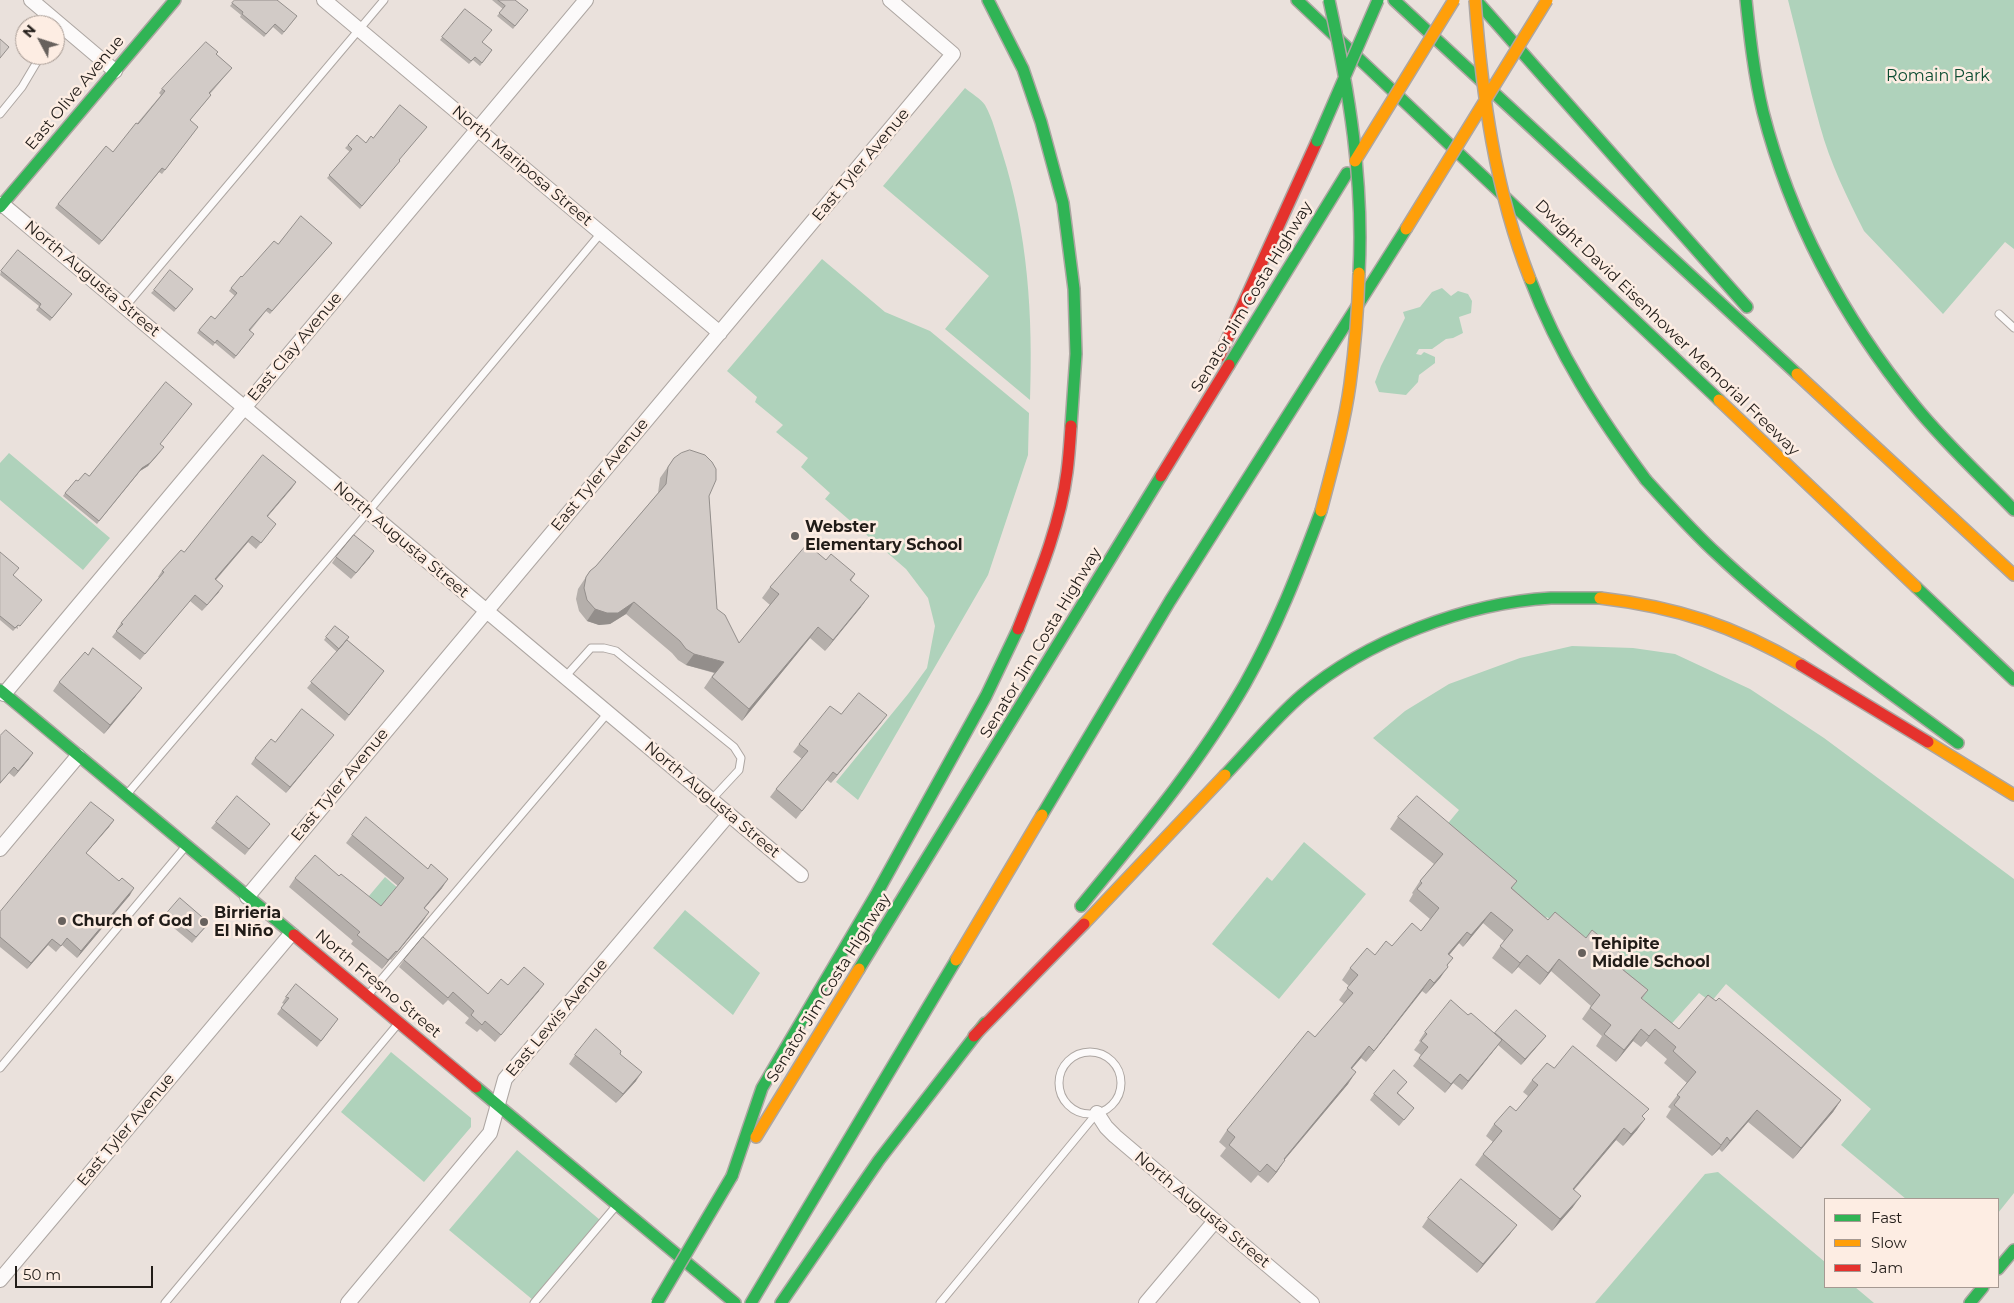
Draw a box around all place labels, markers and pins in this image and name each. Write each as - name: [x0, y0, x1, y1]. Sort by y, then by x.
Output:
- place label: Webster Elementary School: [805, 517, 963, 555]
- marker: Webster Elementary School: [789, 530, 801, 542]
- place label: Birrieria El Niño: [214, 903, 281, 941]
- place label: Church of God: [72, 911, 192, 931]
- marker: Church of God: [56, 915, 68, 927]
- marker: Birrieria El Niño: [198, 916, 210, 928]
- place label: Tehipite Middle School: [1592, 934, 1710, 972]
- marker: Tehipite Middle School: [1576, 947, 1588, 959]

